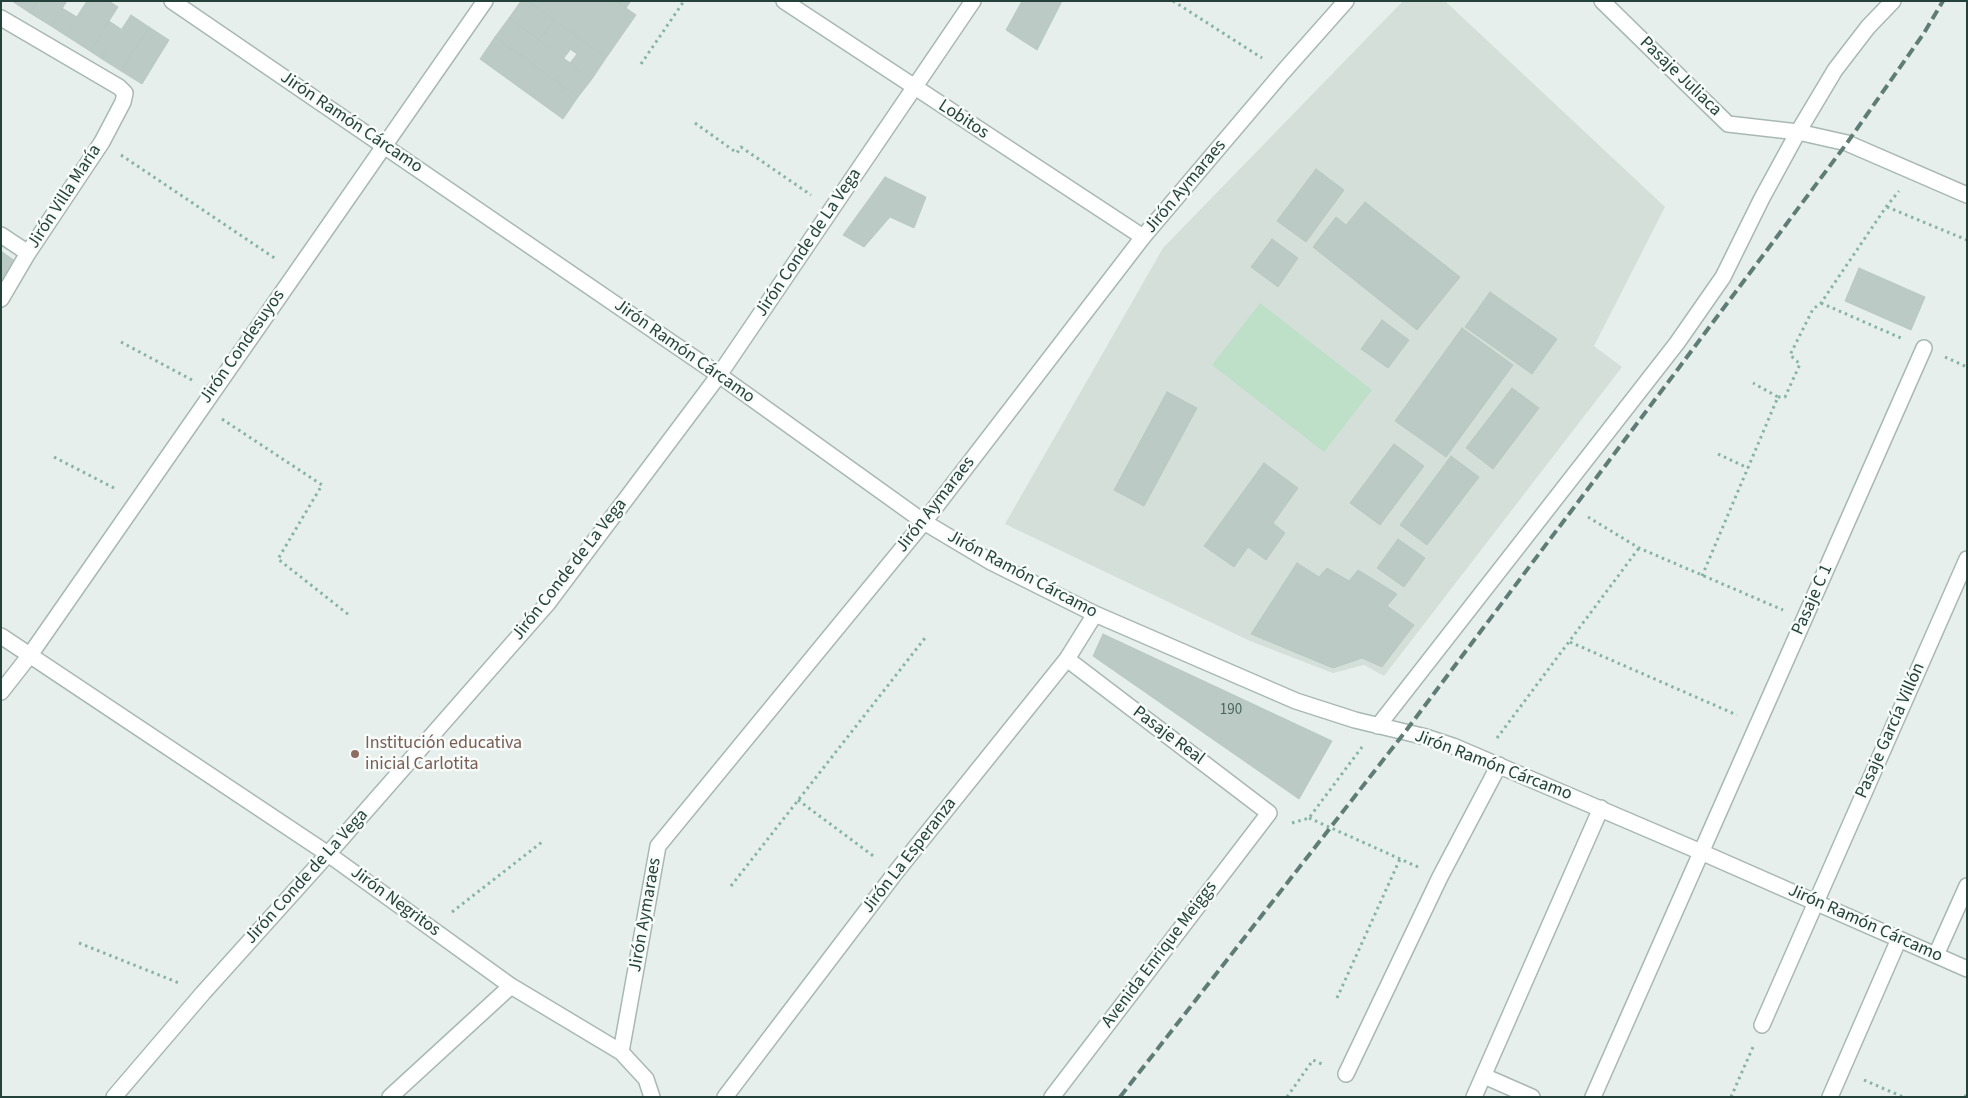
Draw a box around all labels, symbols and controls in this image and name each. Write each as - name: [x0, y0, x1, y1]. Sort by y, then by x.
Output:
- street label: Pasaje Juliaca: [1634, 33, 1726, 121]
- street label: Jirón Ramón Cárcamo: [276, 67, 426, 179]
- street label: Lobitos: [934, 96, 992, 144]
- street label: Jirón Aymaraes: [1141, 136, 1231, 238]
- street label: Jirón Villa María: [23, 141, 107, 253]
- street label: Jirón Conde de La Vega: [751, 165, 867, 321]
- street label: Jirón Condesuyos: [196, 286, 290, 408]
- street label: Jirón Ramón Cárcamo: [609, 295, 759, 409]
- street label: Jirón Aymaraes: [892, 453, 980, 557]
- street label: Jirón Conde de La Vega: [508, 495, 632, 645]
- street label: Jirón Ramón Cárcamo: [943, 526, 1101, 624]
- street label: Pasaje C 1: [1788, 561, 1838, 639]
- street label: Pasaje García Villón: [1851, 660, 1931, 802]
- street label: Pasaje Real: [1128, 702, 1208, 770]
- house number: 190: [1220, 702, 1242, 720]
- street label: Jirón Ramón Cárcamo: [1411, 726, 1575, 806]
- place label: Institución educativa inicial Carlotita: [365, 733, 522, 776]
- marker: Institución educativa inicial Carlotita: [349, 748, 361, 760]
- street label: Jirón La Esperanza: [858, 794, 962, 918]
- street label: Jirón Conde de La Vega: [241, 805, 373, 949]
- street label: Jirón Aymaraes: [625, 856, 667, 974]
- street label: Jirón Negritos: [346, 862, 444, 942]
- street label: Avenida Enrique Meiggs: [1098, 877, 1222, 1033]
- street label: Jirón Ramón Cárcamo: [1784, 880, 1946, 968]

